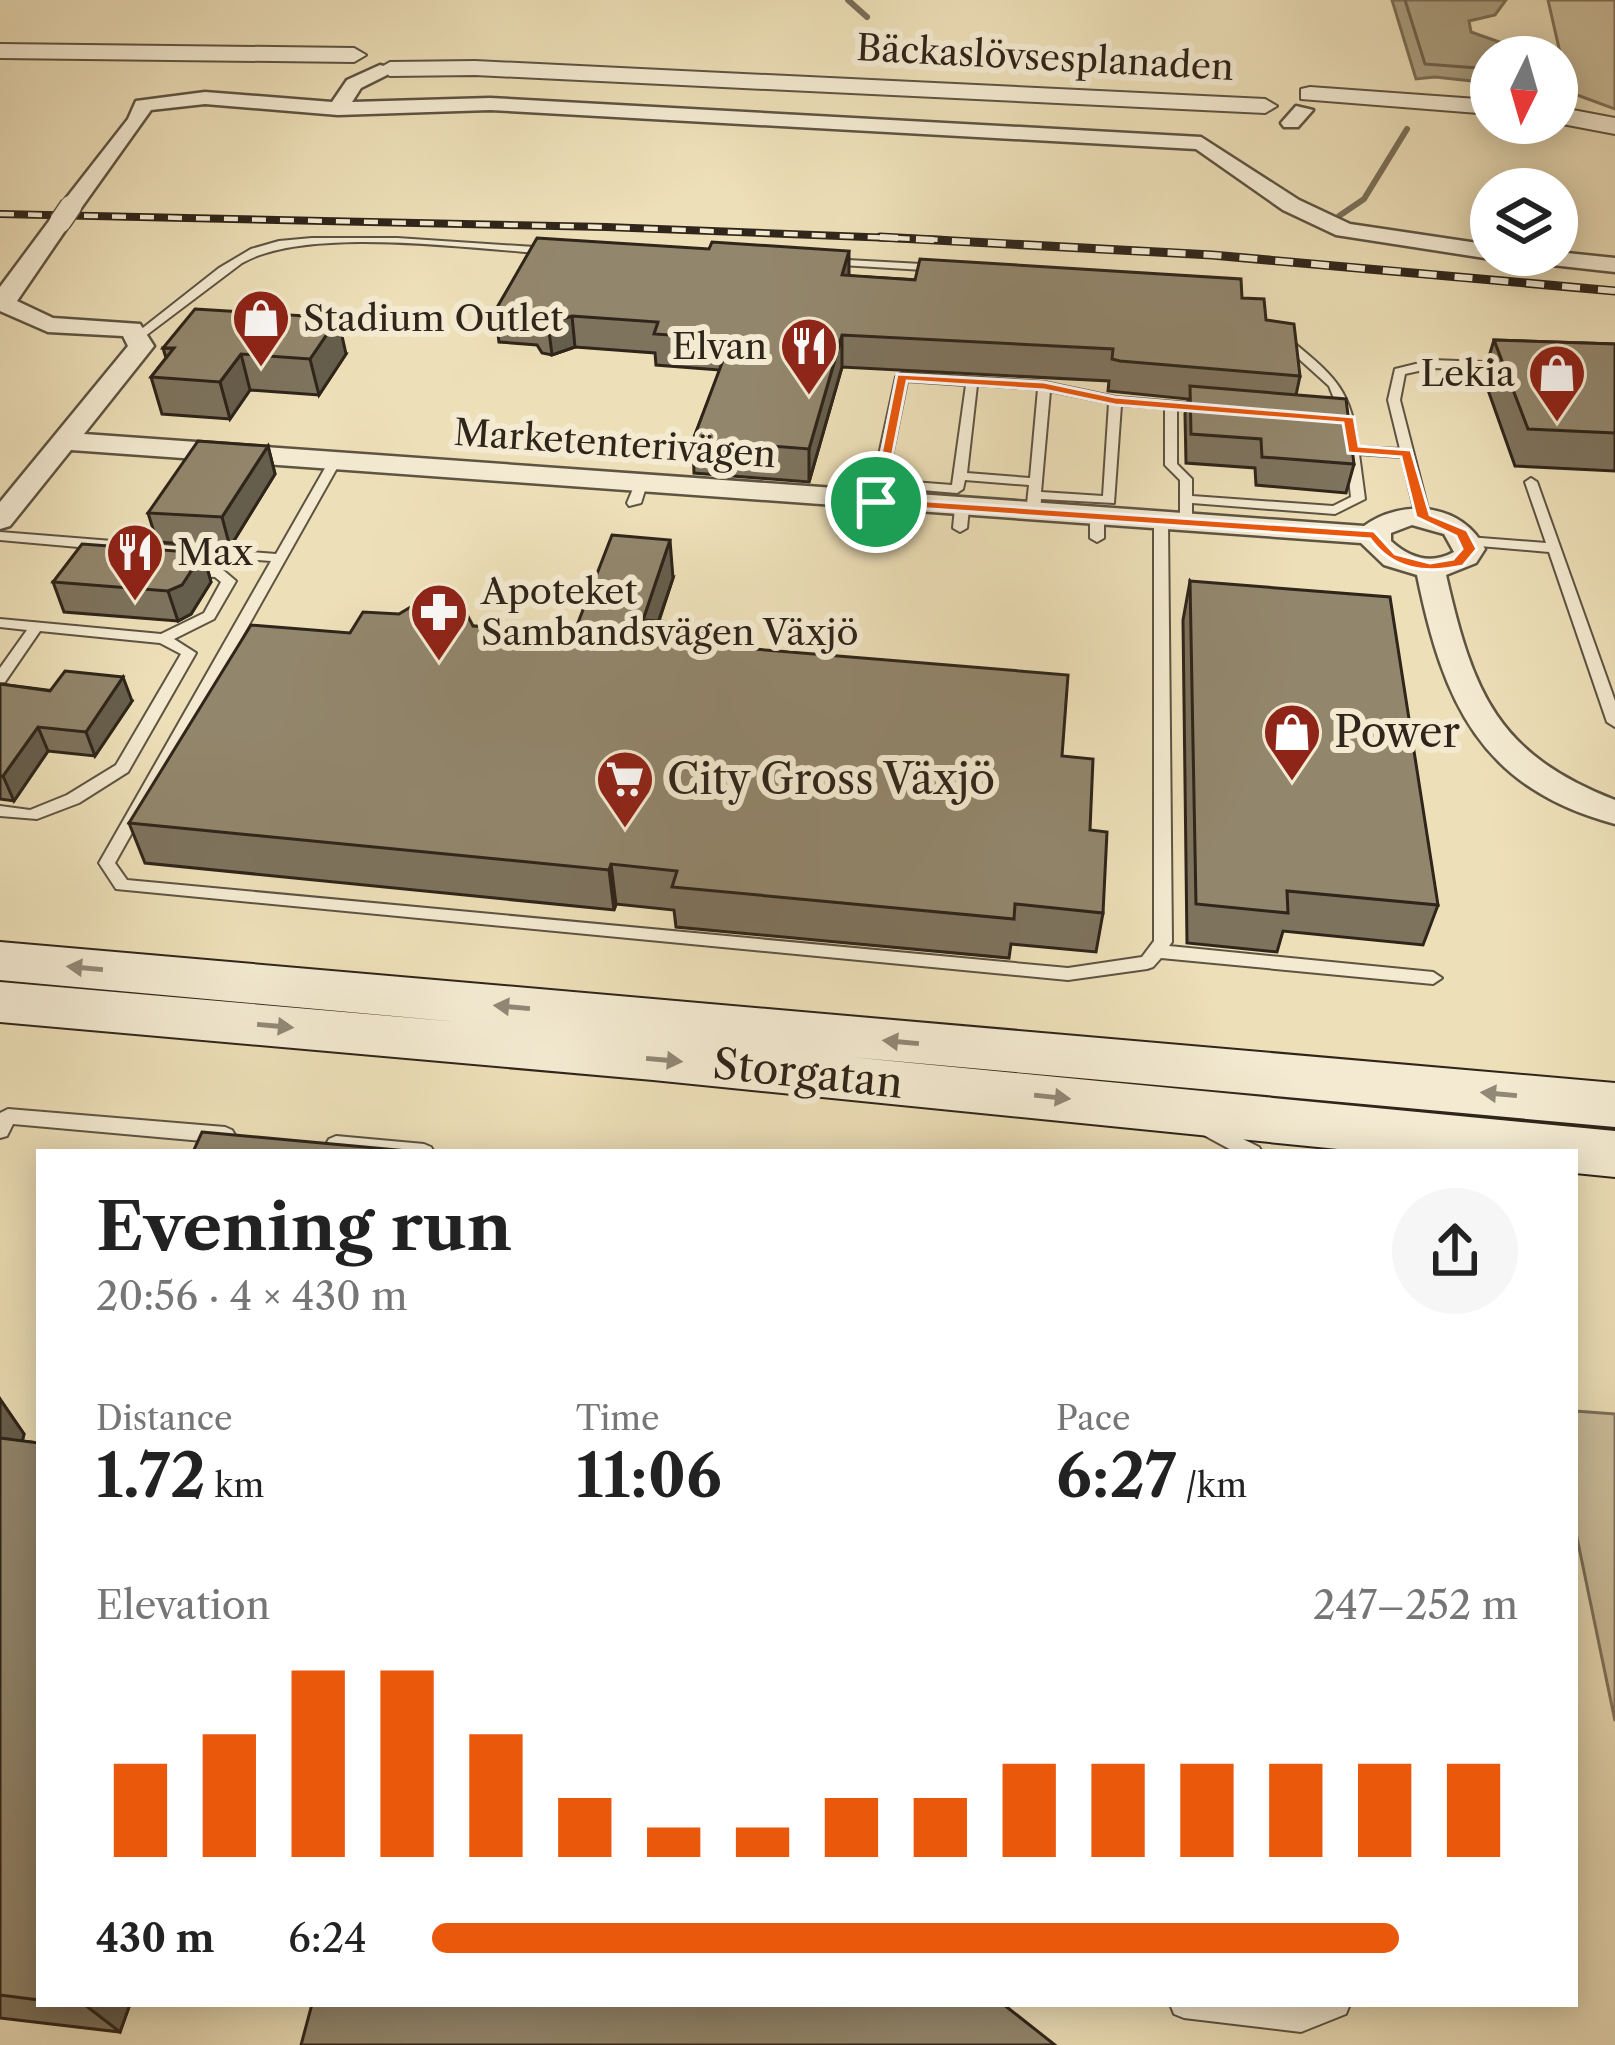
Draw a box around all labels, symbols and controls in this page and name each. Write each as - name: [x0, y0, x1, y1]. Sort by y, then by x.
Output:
- street label: Bäckaslövsesplanaden: [855, 25, 1235, 89]
- north arrow: [1470, 36, 1578, 144]
- map controls: [1470, 36, 1578, 276]
- button: layers: [1470, 168, 1578, 276]
- shop icon: Stadium Outlet: [230, 287, 292, 369]
- place label: Stadium Outlet: [303, 296, 563, 340]
- restaurant icon: Elvan: [778, 315, 840, 397]
- place label: Elvan: [672, 324, 767, 368]
- shop icon: Lekia: [1526, 342, 1588, 424]
- place label: Lekia: [1421, 351, 1515, 395]
- street label: Marketenterivägen: [452, 410, 778, 476]
- pin: [825, 451, 927, 553]
- icon: arrive: [843, 469, 909, 535]
- restaurant icon: Max: [104, 521, 166, 603]
- place label: Max: [177, 530, 253, 574]
- place label: Apoteket Sambandsvägen Växjö: [480, 569, 859, 654]
- pharmacy icon: Apoteket Sambandsvägen Växjö: [408, 581, 470, 663]
- shop icon: Power: [1261, 701, 1323, 783]
- place label: Power: [1334, 706, 1460, 758]
- supermarket icon: City Gross Växjö: [594, 748, 656, 830]
- place label: City Gross Växjö: [667, 753, 995, 805]
- one-way arrow: [66, 958, 103, 977]
- one-way arrow: [493, 997, 530, 1016]
- one-way arrow: [257, 1017, 295, 1036]
- one-way arrow: [882, 1032, 919, 1051]
- street label: Storgatan: [710, 1037, 906, 1109]
- one-way arrow: [646, 1051, 683, 1070]
- one-way arrow: [1479, 1084, 1517, 1103]
- one-way arrow: [1034, 1088, 1071, 1107]
- text: Evening run: [96, 1186, 512, 1267]
- button: share: [1392, 1188, 1518, 1314]
- text: 20:56 · 4 × 430 m: [96, 1272, 408, 1320]
- text: Distance: [96, 1398, 233, 1439]
- text: Time: [576, 1398, 659, 1439]
- text: Pace: [1056, 1398, 1131, 1439]
- text: 1.72: [96, 1439, 206, 1513]
- text: 11:06: [576, 1439, 722, 1513]
- text: 6:27: [1056, 1439, 1176, 1513]
- text: km: [206, 1465, 264, 1506]
- text: /km: [1176, 1465, 1247, 1506]
- text: Elevation: [96, 1581, 270, 1629]
- text: 247–252 m: [1313, 1581, 1518, 1629]
- text: 430 m: [96, 1914, 215, 1962]
- text: 6:24: [288, 1914, 367, 1962]

